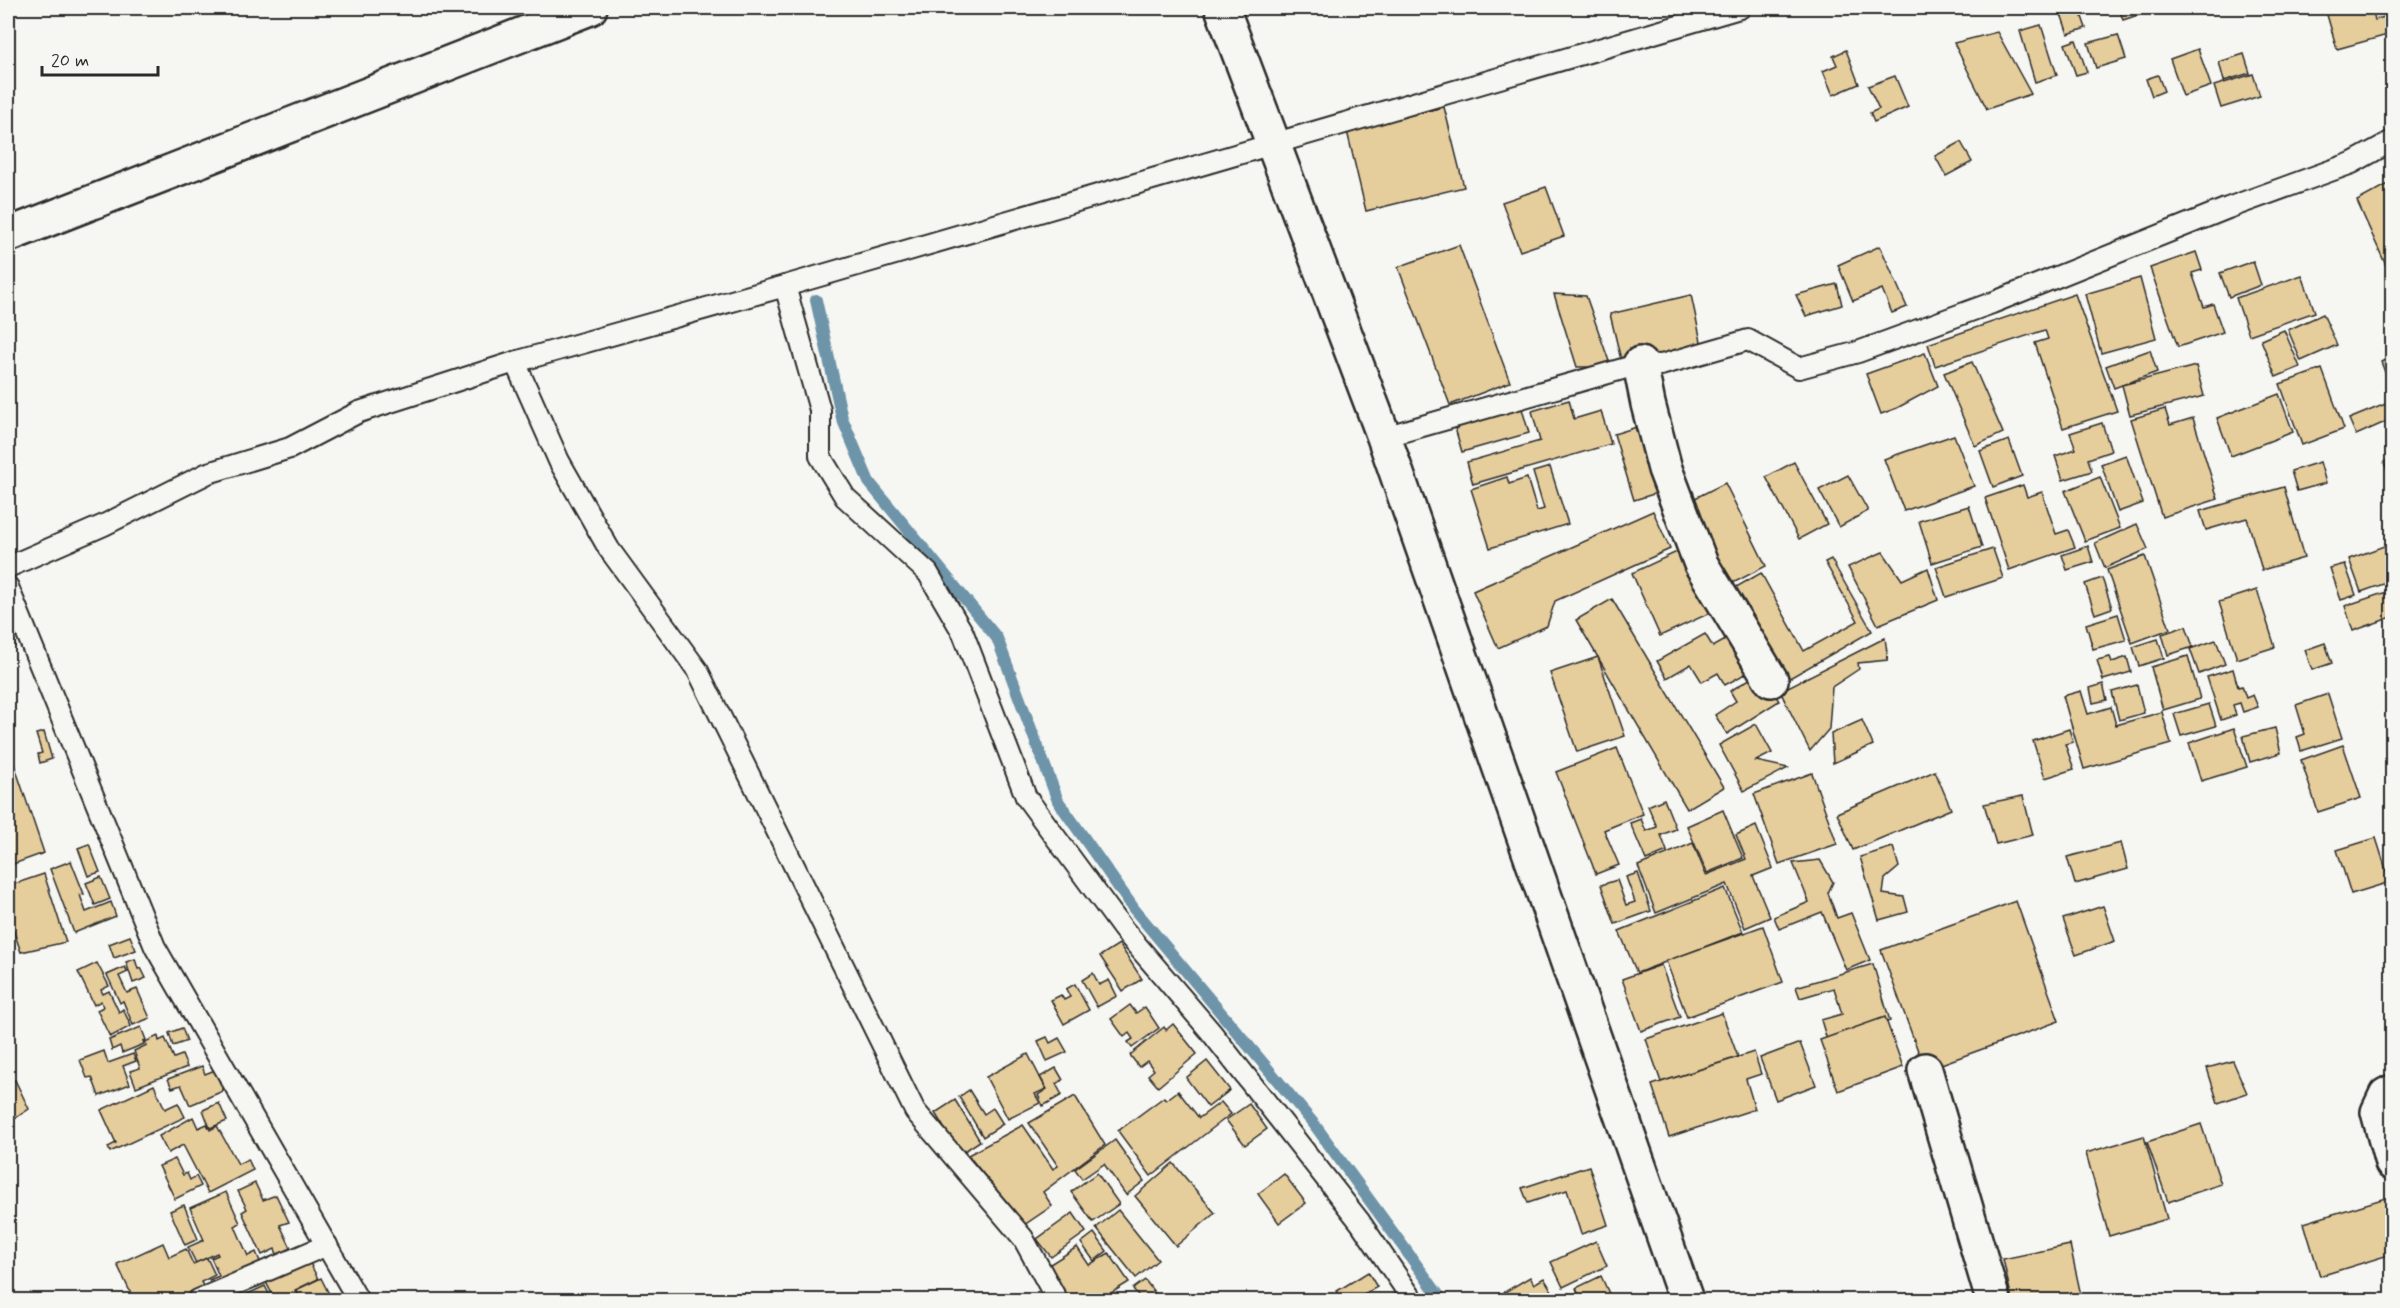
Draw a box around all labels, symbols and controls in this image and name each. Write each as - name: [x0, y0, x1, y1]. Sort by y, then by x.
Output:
- scale bar: [42, 39, 158, 77]
- text: 20 m: [51, 49, 89, 73]

